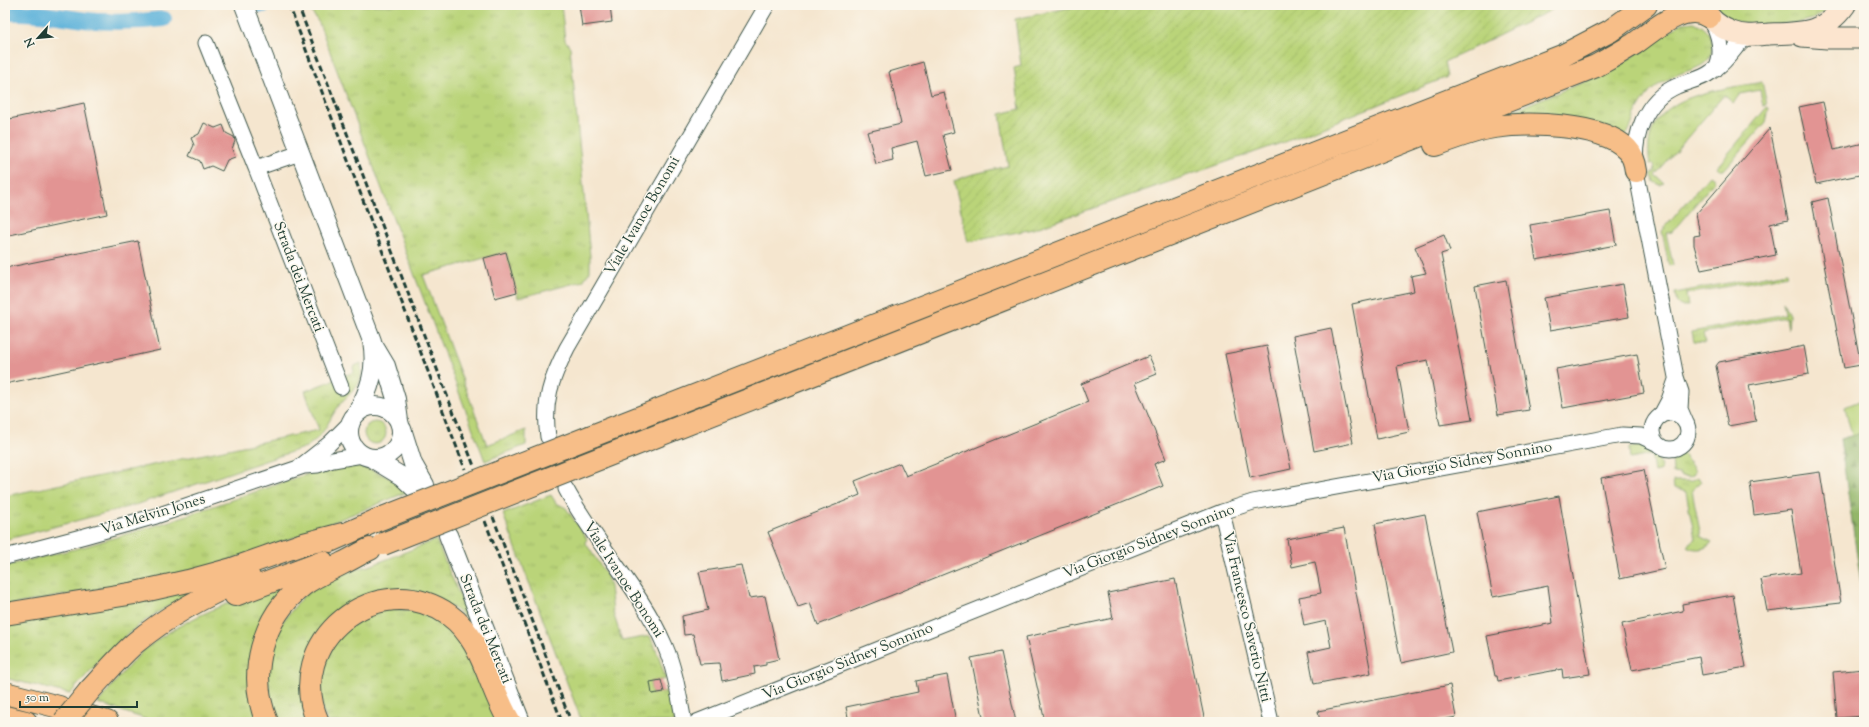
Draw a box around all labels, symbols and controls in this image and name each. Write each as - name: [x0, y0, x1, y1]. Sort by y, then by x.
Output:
- north arrow: [18, 18, 58, 58]
- text: N: [21, 34, 40, 51]
- street label: Viale Ivanoe Bonomi: [600, 152, 686, 280]
- street label: Strada dei Mercati: [267, 219, 329, 335]
- street label: Via Giorgio Sidney Sonnino: [1370, 437, 1554, 489]
- street label: Via Melvin Jones: [98, 489, 208, 541]
- street label: Via Giorgio Sidney Sonnino: [1060, 499, 1238, 585]
- street label: Viale Ivanoe Bonomi: [578, 518, 668, 642]
- street label: Via Francesco Saverio Nitti: [1216, 530, 1276, 704]
- street label: Strada dei Mercati: [453, 571, 517, 687]
- street label: Via Giorgio Sidney Sonnino: [759, 618, 937, 706]
- scale bar: [20, 683, 137, 709]
- text: 50 m: [25, 689, 49, 707]

